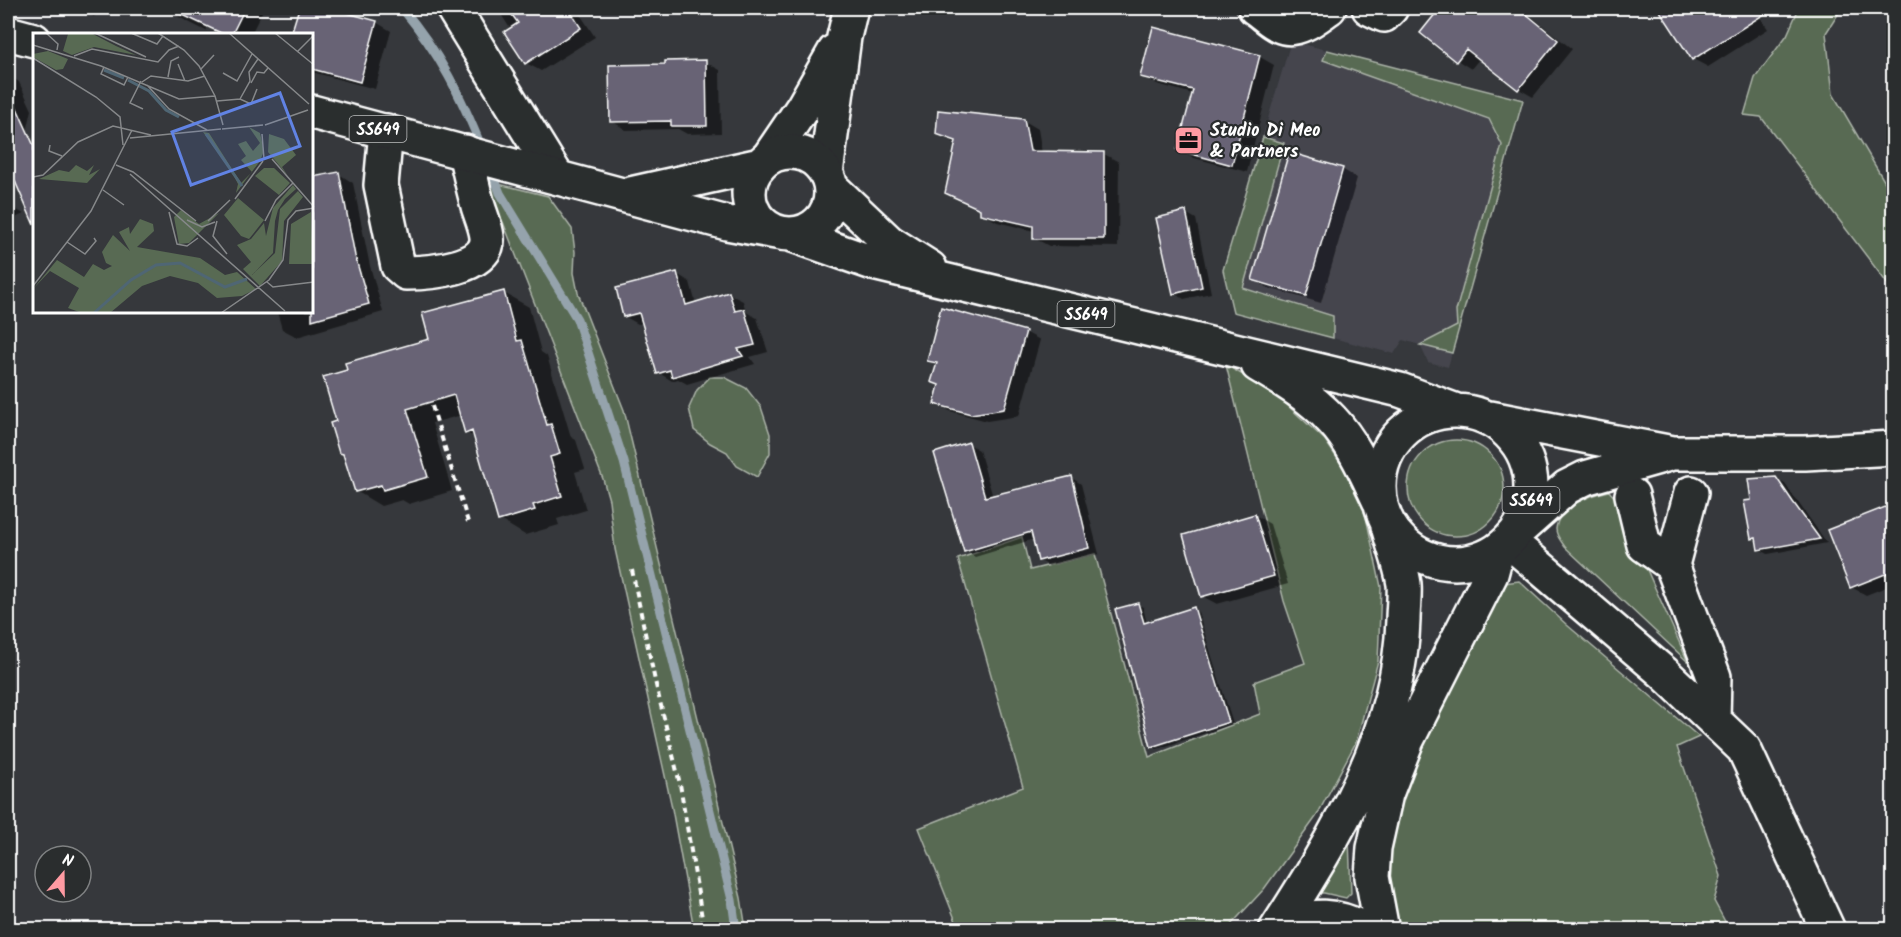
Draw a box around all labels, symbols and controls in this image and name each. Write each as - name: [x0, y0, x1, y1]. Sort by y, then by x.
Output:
- inset map: [33, 33, 314, 314]
- road number: SS649: [350, 116, 406, 142]
- place label: Studio Di Meo & Partners: [1210, 117, 1321, 167]
- office icon: Studio Di Meo & Partners: [1173, 124, 1205, 156]
- road number: SS649: [1058, 301, 1114, 327]
- road number: SS649: [1502, 487, 1559, 513]
- north arrow: [33, 844, 93, 904]
- text: N: [59, 848, 77, 875]

